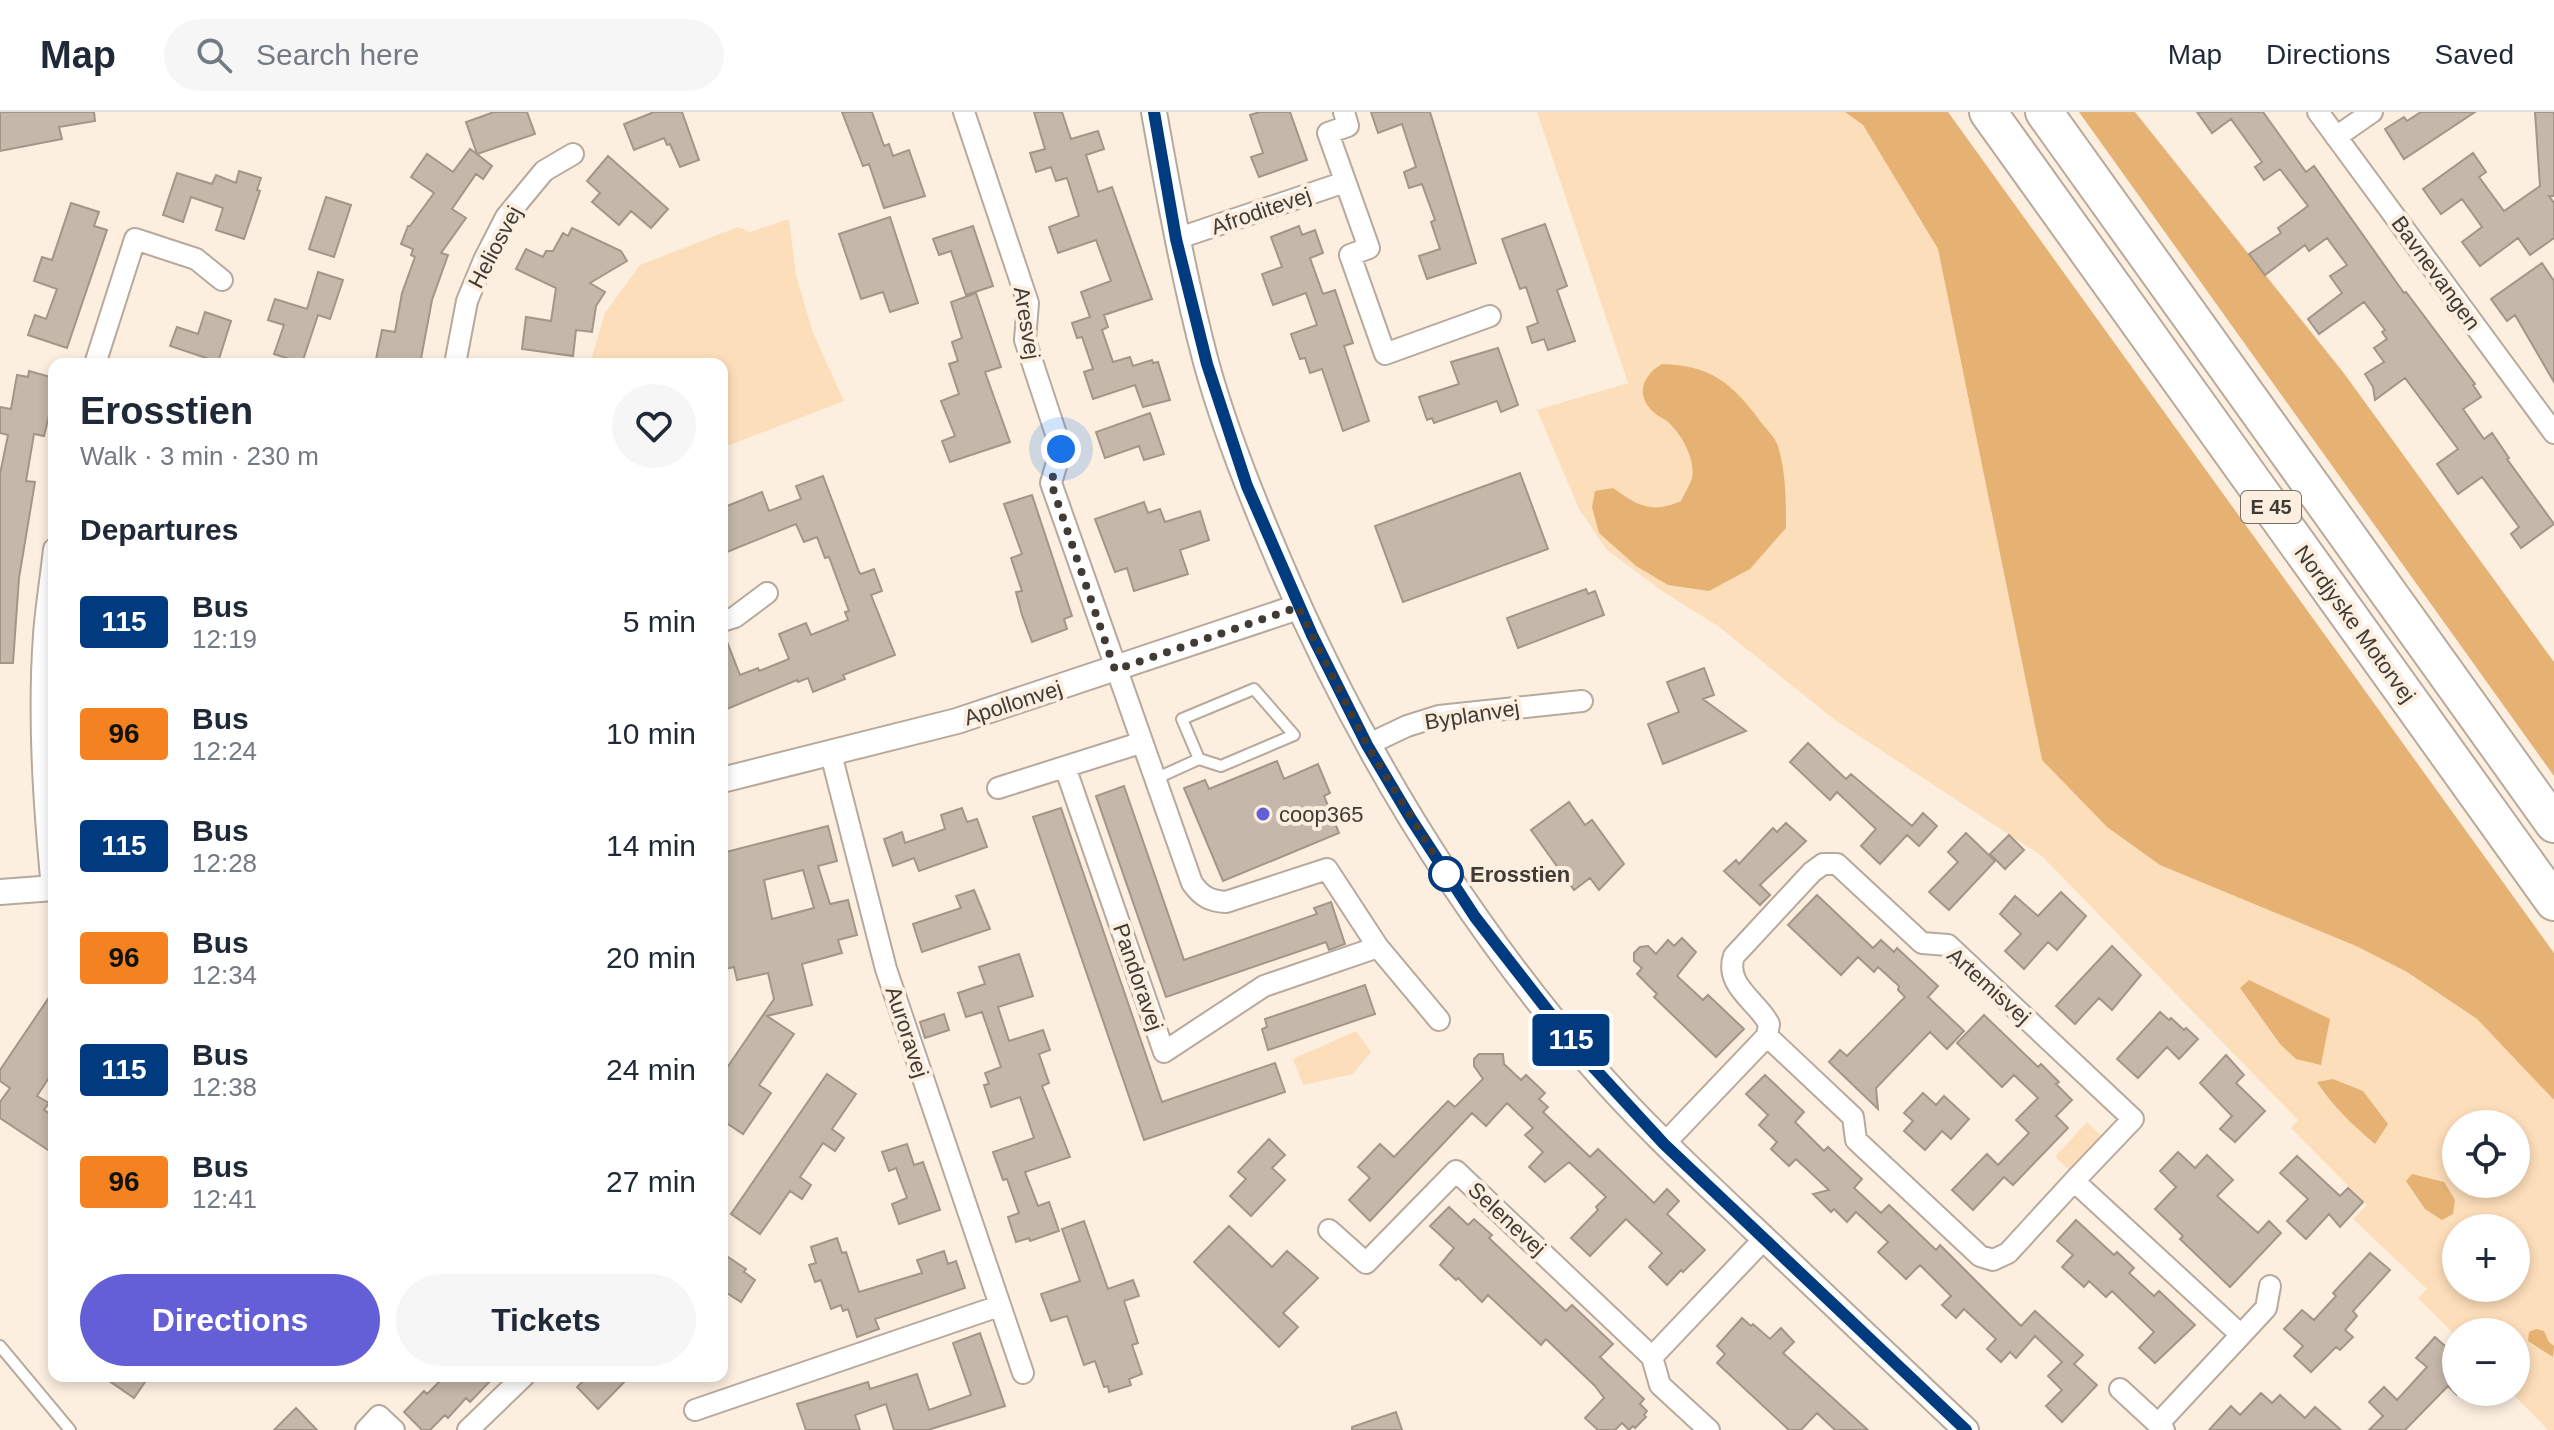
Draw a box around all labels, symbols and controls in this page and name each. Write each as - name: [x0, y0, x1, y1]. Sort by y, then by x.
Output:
- search box: [164, 19, 724, 91]
- icon: search: [192, 33, 236, 77]
- text: Map: [40, 34, 116, 76]
- text: Search here: [256, 38, 419, 71]
- text: Map: [2168, 39, 2222, 70]
- text: Directions: [2266, 39, 2391, 70]
- text: Saved: [2435, 39, 2514, 70]
- street label: Afroditevej: [1208, 182, 1314, 240]
- street label: Heliosvej: [463, 202, 527, 292]
- street label: Bavnevangen: [2386, 211, 2486, 335]
- street label: Aresvej: [1009, 285, 1045, 361]
- button: heart: [612, 384, 696, 468]
- text: Erosstien: [80, 390, 253, 432]
- your location: [1041, 429, 1081, 469]
- text: Walk · 3 min · 230 m: [80, 441, 319, 471]
- road number: E 45: [2241, 491, 2301, 523]
- text: Departures: [80, 513, 238, 546]
- street label: Nordjyske Motorvej: [2290, 540, 2420, 708]
- text: Bus: [192, 590, 249, 623]
- text: 5 min: [623, 605, 696, 638]
- text: 115: [101, 606, 147, 637]
- text: 12:19: [192, 624, 257, 654]
- street label: Apollonvej: [961, 675, 1065, 731]
- street label: Byplanvej: [1423, 695, 1521, 735]
- text: Bus: [192, 702, 249, 735]
- text: 10 min: [606, 717, 696, 750]
- text: 96: [108, 718, 140, 749]
- text: 12:24: [192, 736, 257, 766]
- place label: coop365: [1279, 802, 1363, 827]
- marker: coop365: [1254, 805, 1272, 823]
- text: Bus: [192, 814, 249, 847]
- text: 14 min: [606, 829, 696, 862]
- text: 115: [101, 830, 147, 861]
- text: 12:28: [192, 848, 257, 878]
- marker: Erosstien: [1429, 857, 1463, 891]
- place label: Erosstien: [1470, 862, 1570, 887]
- street label: Pandoravej: [1108, 920, 1168, 1034]
- text: Bus: [192, 926, 249, 959]
- text: 20 min: [606, 941, 696, 974]
- text: 96: [108, 942, 140, 973]
- street label: Artemisvej: [1942, 942, 2036, 1030]
- text: 12:34: [192, 960, 257, 990]
- street label: Auroravej: [881, 983, 933, 1081]
- line badge: 115: [1525, 1014, 1617, 1066]
- text: 115: [1548, 1024, 1594, 1055]
- text: Bus: [192, 1038, 249, 1071]
- text: 24 min: [606, 1053, 696, 1086]
- text: 115: [101, 1054, 147, 1085]
- text: 12:38: [192, 1072, 257, 1102]
- map controls: [2442, 1110, 2530, 1406]
- button: locate: [2442, 1110, 2530, 1198]
- text: Bus: [192, 1150, 249, 1183]
- text: 27 min: [606, 1165, 696, 1198]
- text: 96: [108, 1166, 140, 1197]
- street label: Selenevej: [1463, 1177, 1551, 1261]
- text: 12:41: [192, 1184, 257, 1214]
- button: +: [2442, 1214, 2530, 1302]
- button: Directions: [80, 1274, 380, 1366]
- button: Tickets: [396, 1274, 696, 1366]
- button: −: [2442, 1318, 2530, 1406]

